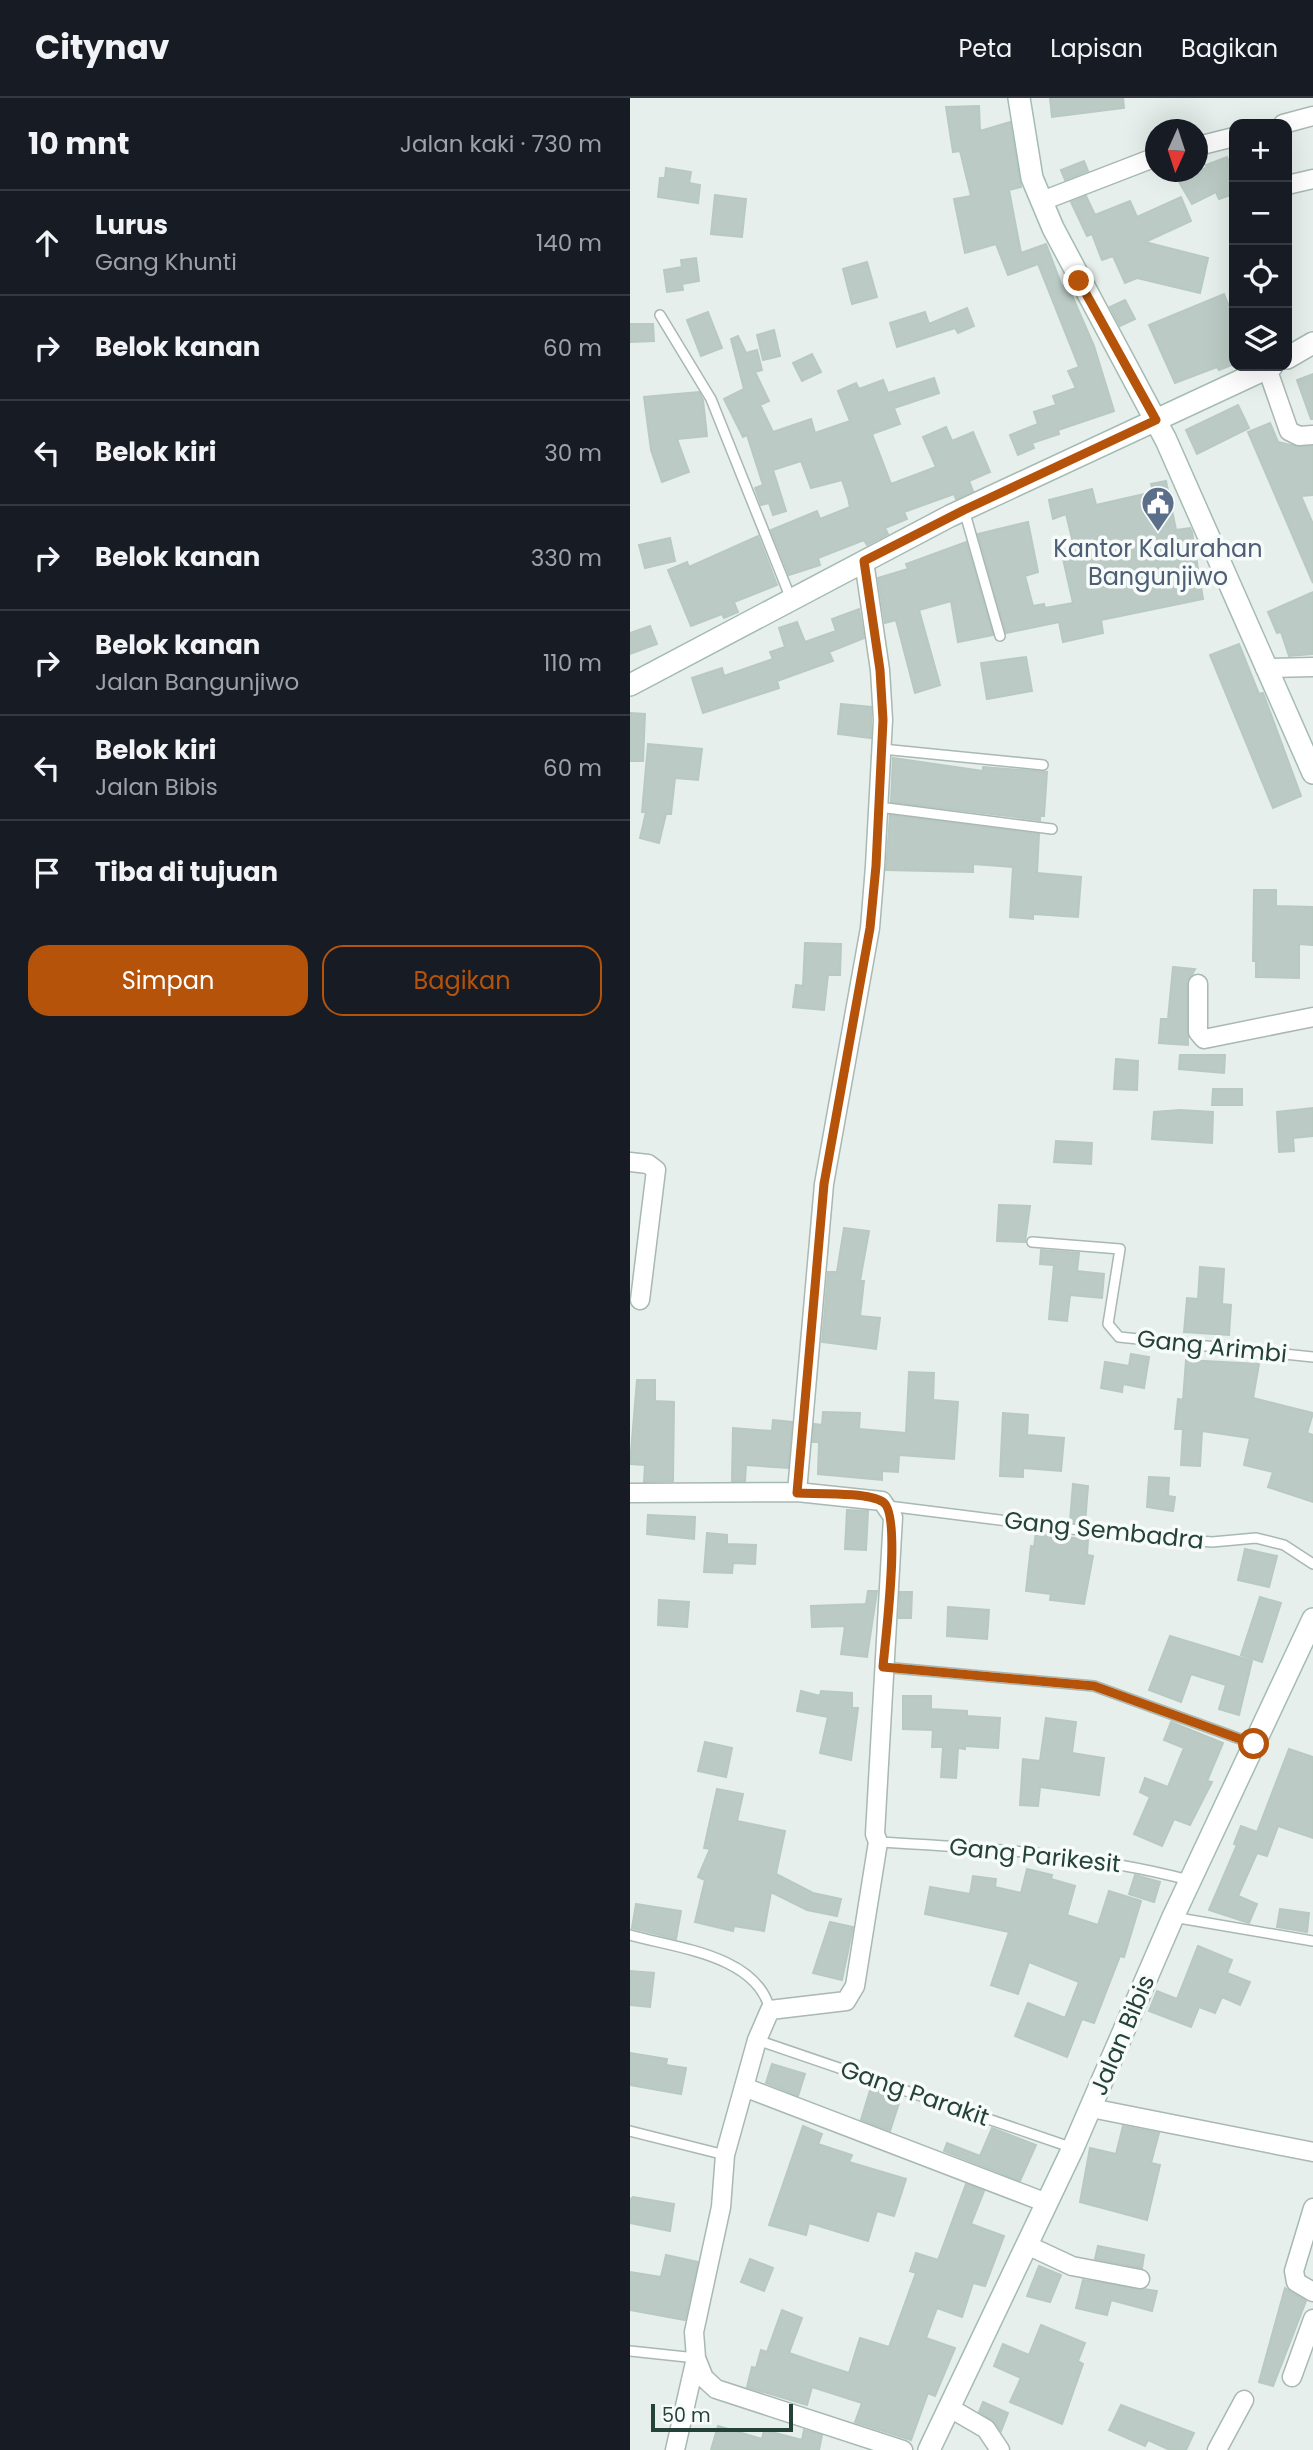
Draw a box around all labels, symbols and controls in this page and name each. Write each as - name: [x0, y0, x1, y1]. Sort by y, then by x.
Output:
- text: Citynav: [35, 24, 169, 71]
- text: Peta: [958, 32, 1012, 65]
- text: Lapisan: [1050, 32, 1143, 65]
- text: Bagikan: [1181, 32, 1278, 65]
- north arrow: [1145, 119, 1208, 182]
- map controls: [1229, 119, 1292, 371]
- button: +: [1229, 119, 1292, 182]
- text: 10 mnt: [28, 122, 129, 165]
- text: Jalan kaki · 730 m: [400, 128, 602, 160]
- button: −: [1229, 182, 1292, 245]
- text: Lurus: [95, 207, 168, 243]
- icon: ahead: [28, 224, 66, 262]
- text: 140 m: [536, 227, 602, 259]
- button: locate: [1229, 245, 1292, 308]
- text: Gang Khunti: [95, 246, 237, 278]
- route end: [1063, 265, 1094, 296]
- button: layers: [1229, 308, 1292, 371]
- icon: right: [28, 329, 66, 367]
- text: Belok kanan: [95, 329, 260, 365]
- text: 60 m: [543, 332, 602, 364]
- icon: left: [28, 434, 66, 472]
- text: Belok kiri: [95, 434, 217, 470]
- text: 30 m: [544, 437, 602, 469]
- public building icon: Kantor Kalurahan Bangunjiwo: [1139, 484, 1177, 533]
- place label: Kantor Kalurahan Bangunjiwo: [1053, 532, 1263, 593]
- icon: right: [28, 539, 66, 577]
- text: Belok kanan: [95, 539, 260, 575]
- text: 330 m: [531, 542, 602, 574]
- text: Belok kanan: [95, 627, 260, 663]
- icon: right: [28, 644, 66, 682]
- text: 110 m: [543, 647, 602, 679]
- text: Jalan Bangunjiwo: [95, 666, 299, 698]
- text: Belok kiri: [95, 732, 217, 768]
- icon: left: [28, 749, 66, 787]
- text: 60 m: [543, 752, 602, 784]
- text: Jalan Bibis: [95, 771, 218, 803]
- icon: arrive: [28, 854, 66, 892]
- text: Tiba di tujuan: [95, 854, 278, 890]
- button: Simpan: [28, 945, 308, 1016]
- button: Bagikan: [322, 945, 602, 1016]
- street label: Gang Arimbi: [1135, 1322, 1289, 1370]
- street label: Gang Sembadra: [1003, 1503, 1205, 1557]
- route start: [1238, 1728, 1269, 1759]
- street label: Gang Parikesit: [948, 1830, 1122, 1880]
- street label: Jalan Bibis: [1082, 1970, 1162, 2100]
- street label: Gang Parakit: [836, 2052, 994, 2134]
- scale bar: [651, 2401, 793, 2433]
- text: 50 m: [662, 2402, 711, 2429]

